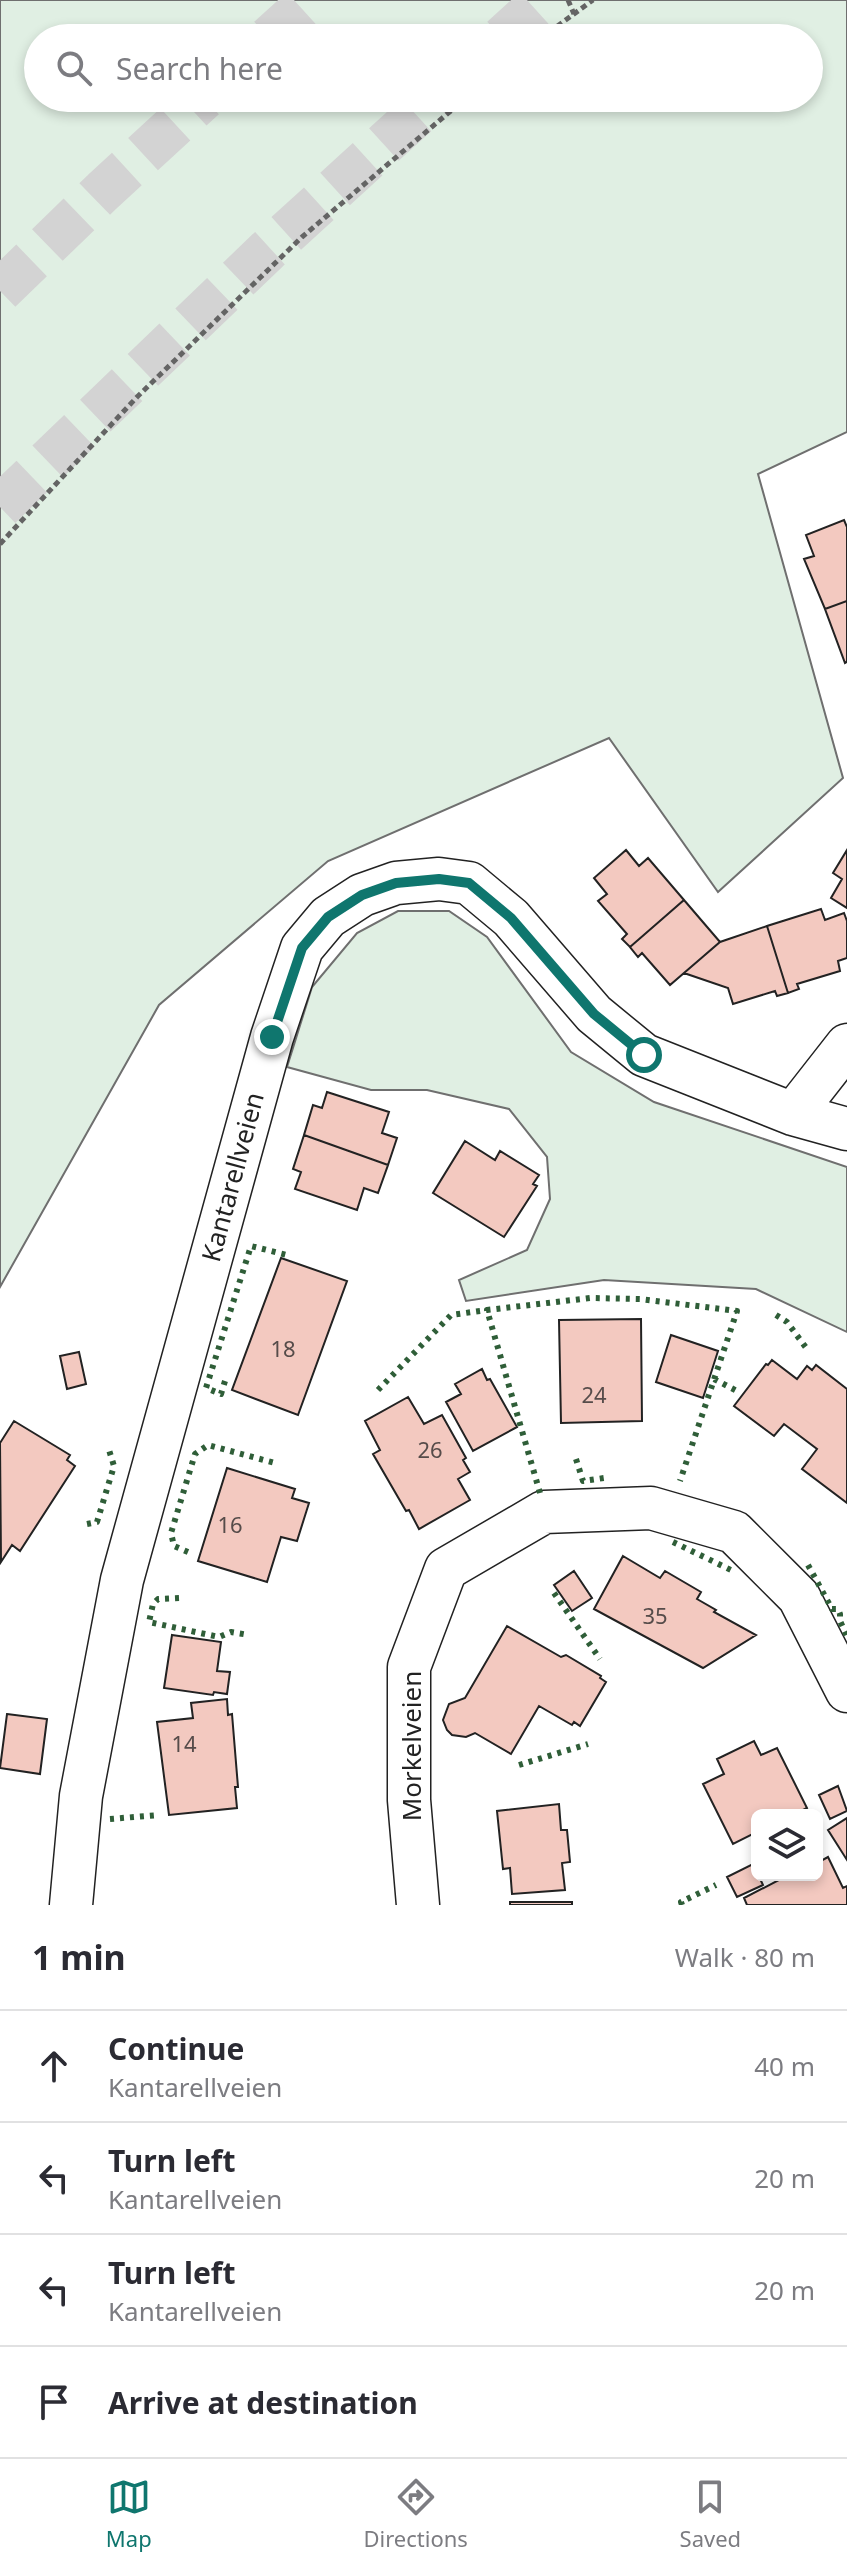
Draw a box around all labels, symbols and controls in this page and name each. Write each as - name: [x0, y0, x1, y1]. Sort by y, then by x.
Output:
- search box: [24, 24, 823, 112]
- icon: search: [52, 46, 96, 90]
- text: Search here: [116, 48, 283, 89]
- route end: [254, 1019, 290, 1055]
- route start: [626, 1037, 662, 1073]
- street label: Kantarellveien: [192, 1088, 272, 1266]
- house number: 18: [270, 1333, 296, 1363]
- house number: 24: [581, 1379, 607, 1409]
- house number: 26: [417, 1434, 443, 1464]
- house number: 16: [217, 1509, 243, 1539]
- house number: 35: [642, 1600, 668, 1630]
- street label: Morkelveien: [393, 1671, 429, 1821]
- house number: 14: [171, 1728, 197, 1758]
- map controls: [751, 1809, 823, 1881]
- button: layers: [751, 1809, 823, 1881]
- text: 1 min: [32, 1934, 126, 1980]
- text: Walk · 80 m: [675, 1939, 815, 1975]
- text: Continue: [108, 2028, 244, 2069]
- icon: ahead: [32, 2044, 76, 2088]
- text: 40 m: [754, 2048, 815, 2084]
- text: Kantarellveien: [108, 2069, 282, 2105]
- text: Turn left: [108, 2140, 236, 2181]
- icon: left: [32, 2156, 76, 2200]
- text: 20 m: [754, 2160, 815, 2196]
- text: Kantarellveien: [108, 2181, 282, 2217]
- text: Turn left: [108, 2252, 236, 2293]
- icon: left: [32, 2268, 76, 2312]
- text: 20 m: [754, 2272, 815, 2308]
- text: Kantarellveien: [108, 2293, 282, 2329]
- icon: arrive: [32, 2380, 76, 2424]
- text: Arrive at destination: [108, 2382, 418, 2423]
- tab: Map: [106, 2475, 152, 2553]
- tab: Directions: [363, 2475, 468, 2553]
- tab: Saved: [680, 2475, 741, 2553]

